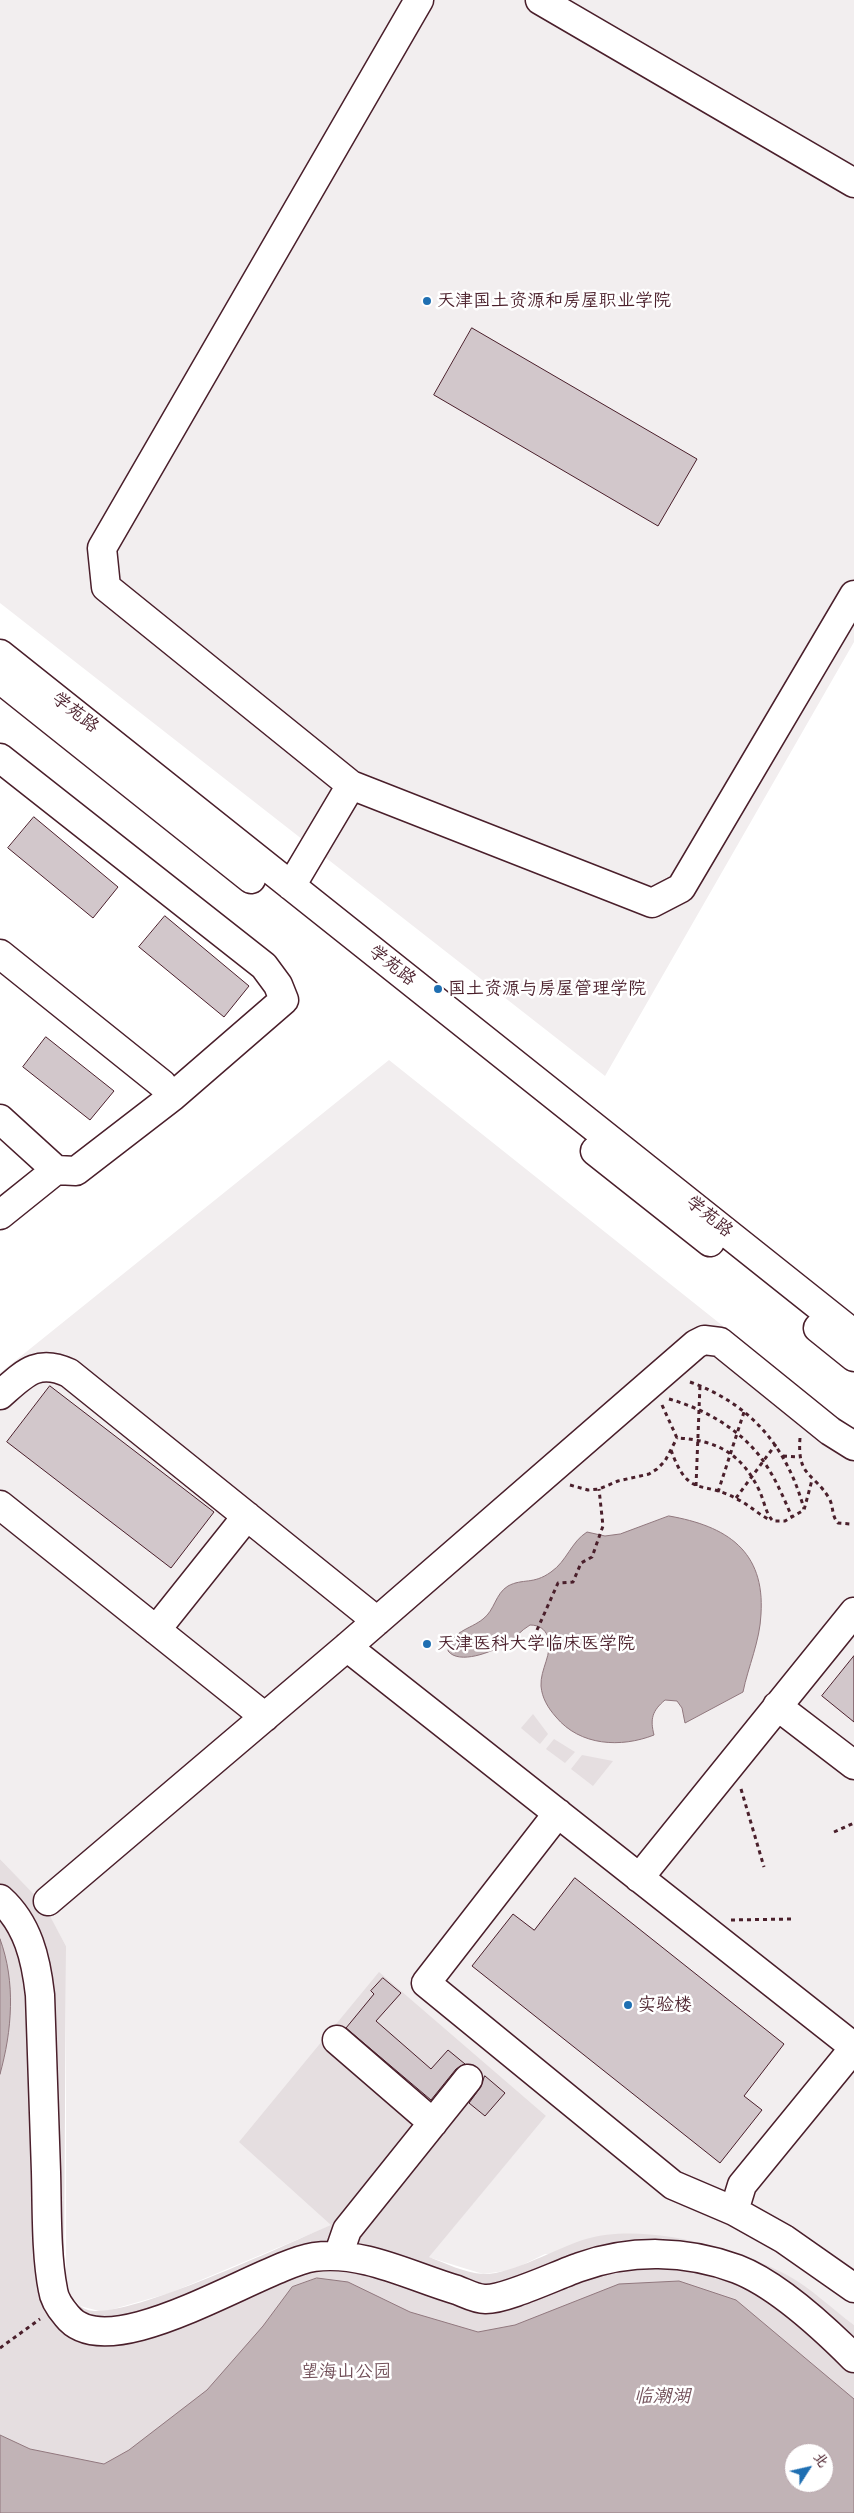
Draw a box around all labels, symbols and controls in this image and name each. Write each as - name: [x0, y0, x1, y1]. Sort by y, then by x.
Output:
- place label: 天津国土资源和房屋职业学院: [437, 290, 671, 312]
- marker: 天津国土资源和房屋职业学院: [421, 295, 433, 307]
- street label: 学苑路: [47, 688, 103, 738]
- street label: 学苑路: [364, 941, 420, 991]
- place label: 国土资源与房屋管理学院: [448, 978, 646, 1000]
- marker: 国土资源与房屋管理学院: [432, 983, 444, 995]
- street label: 学苑路: [681, 1192, 737, 1242]
- place label: 天津医科大学临床医学院: [437, 1633, 635, 1655]
- marker: 天津医科大学临床医学院: [421, 1638, 433, 1650]
- place label: 实验楼: [638, 1994, 692, 2016]
- marker: 实验楼: [622, 1999, 634, 2011]
- park label: 望海山公园: [301, 2361, 391, 2383]
- water label: 临潮湖: [634, 2386, 690, 2408]
- north arrow: [784, 2443, 834, 2493]
- text: 北: [810, 2449, 832, 2470]

